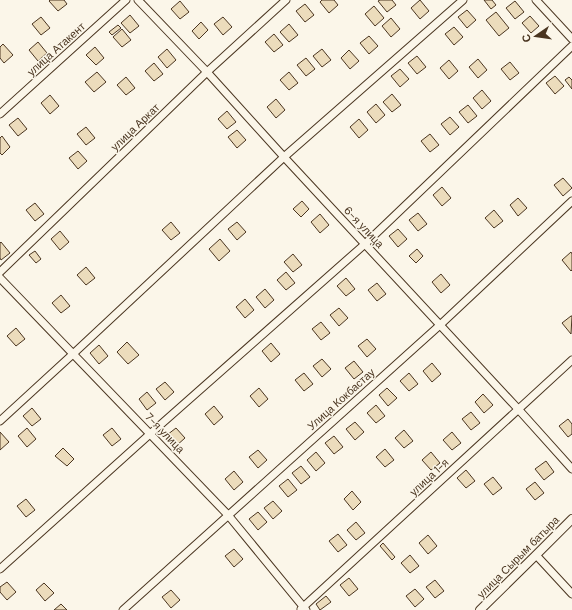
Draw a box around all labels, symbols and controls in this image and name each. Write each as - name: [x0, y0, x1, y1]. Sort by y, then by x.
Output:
- north arrow: [516, 16, 556, 56]
- street label: улица Атакент: [24, 19, 88, 79]
- text: С: [519, 33, 534, 44]
- street label: улица Аркат: [108, 100, 162, 154]
- street label: 6-я улица: [341, 203, 387, 251]
- street label: Улица Кокбастау: [304, 365, 378, 433]
- street label: 7-я улица: [142, 410, 188, 457]
- street label: улица 1-я: [406, 455, 452, 499]
- street label: улица Сырым батыра: [474, 512, 563, 601]

